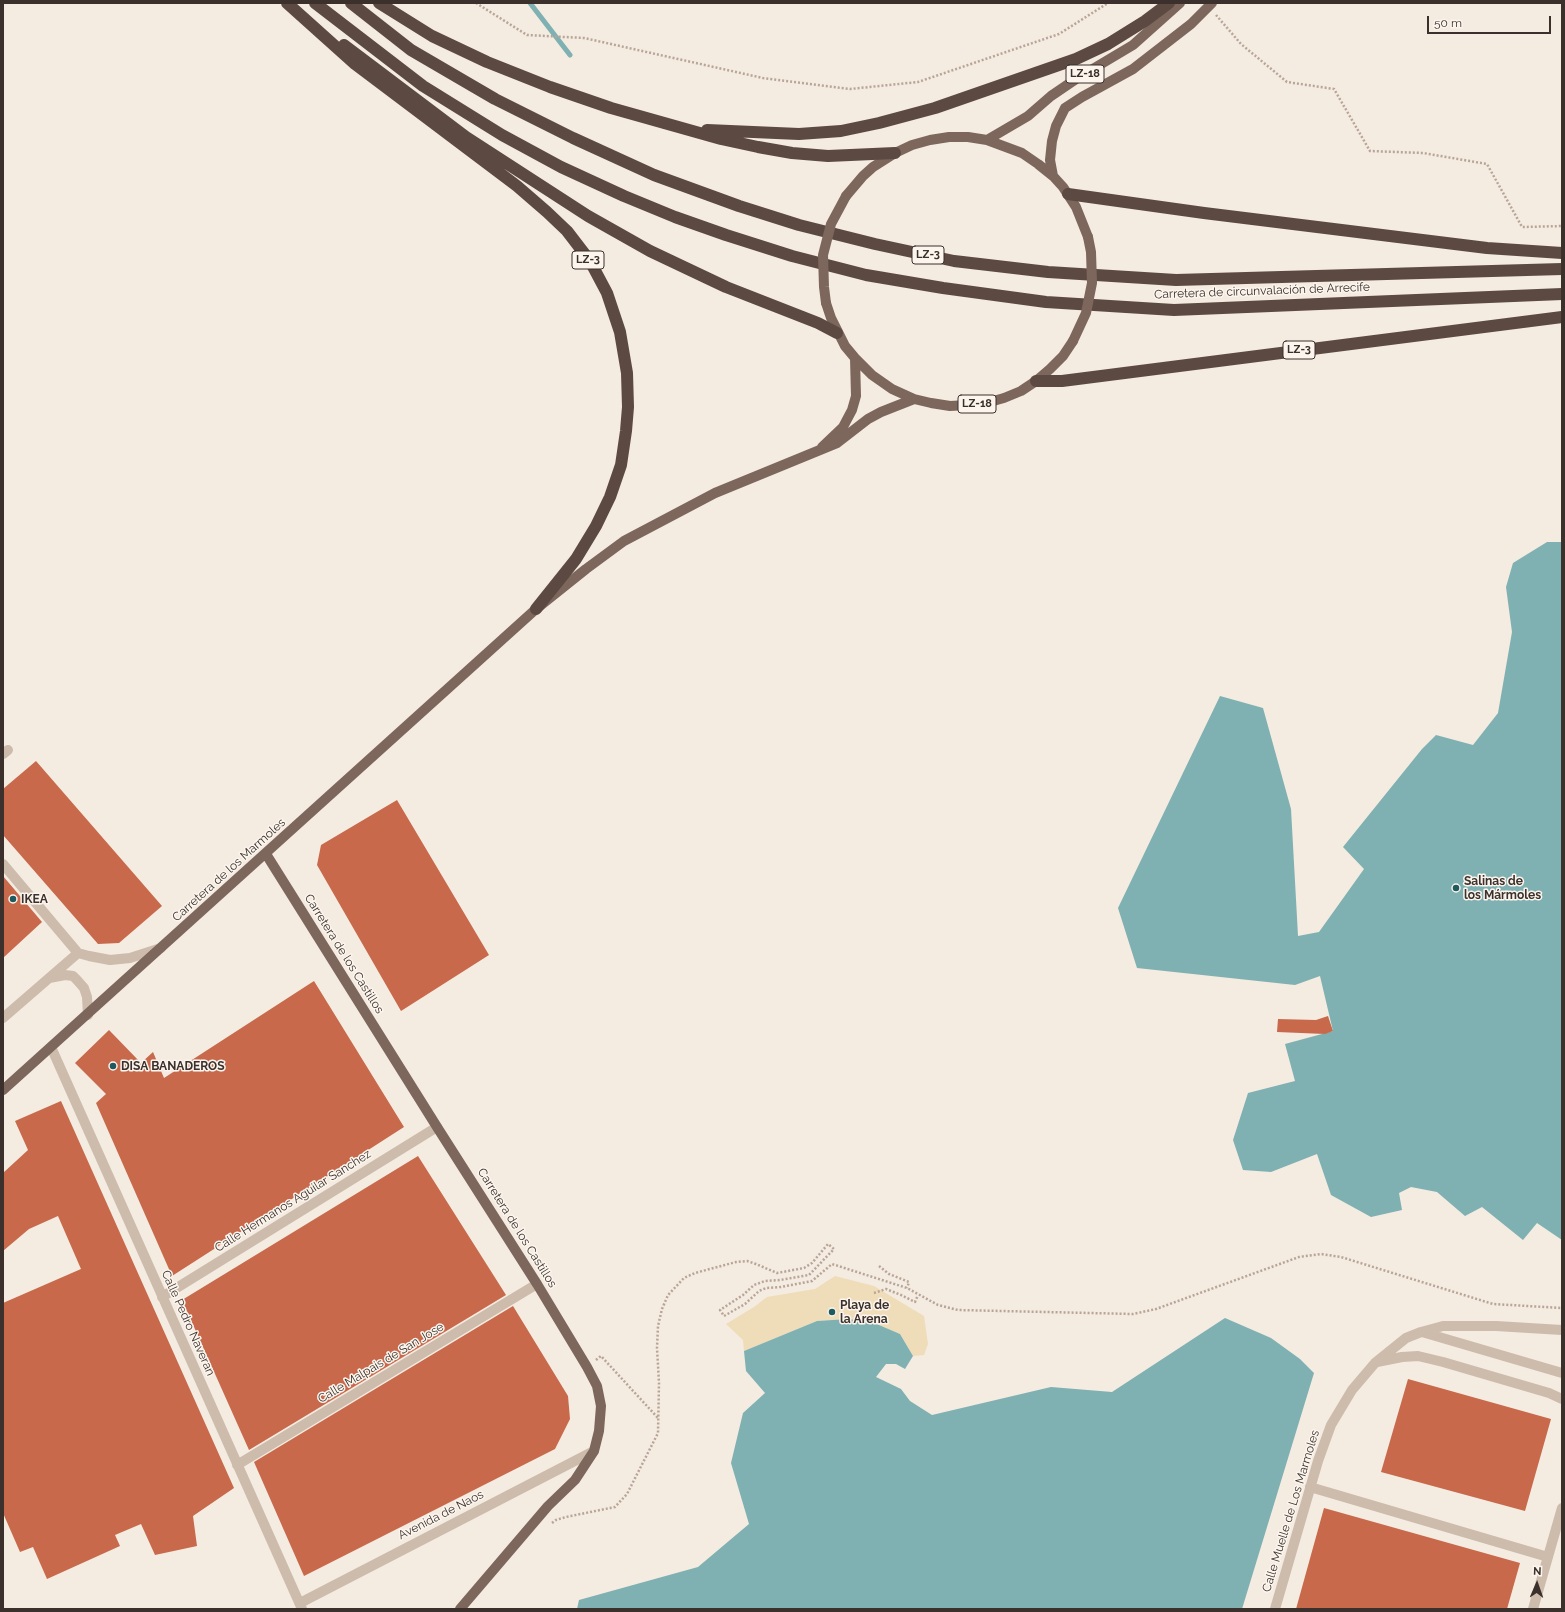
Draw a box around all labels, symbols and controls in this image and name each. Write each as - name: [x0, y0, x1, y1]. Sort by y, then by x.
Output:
- scale bar: [1429, 8, 1553, 34]
- text: 50 m: [1434, 16, 1462, 30]
- road number: LZ-18: [1066, 65, 1104, 83]
- road number: LZ-3: [912, 246, 944, 264]
- road number: LZ-3: [572, 251, 604, 269]
- street label: Carretera de circunvalación de Arrecife: [1154, 280, 1370, 302]
- road number: LZ-3: [1283, 341, 1315, 359]
- road number: LZ-18: [958, 395, 996, 413]
- street label: Carretera de los Marmoles: [170, 815, 288, 925]
- place label: Salinas de los Mármoles: [1464, 874, 1541, 902]
- marker: Salinas de los Mármoles: [1451, 883, 1461, 893]
- place label: IKEA: [21, 892, 48, 906]
- street label: Carretera de los Castillos: [301, 892, 387, 1016]
- marker: IKEA: [8, 894, 18, 904]
- place label: DISA BANADEROS: [121, 1059, 225, 1073]
- marker: DISA BANADEROS: [108, 1061, 118, 1071]
- street label: Calle Hermanos Aguilar Sanchez: [212, 1147, 374, 1255]
- street label: Carretera de los Castillos: [474, 1166, 560, 1290]
- street label: Calle Pedro Naveran: [158, 1268, 218, 1378]
- place label: Playa de la Arena: [840, 1298, 889, 1326]
- marker: Playa de la Arena: [827, 1307, 837, 1317]
- street label: Calle Malpais de San Jose: [315, 1320, 447, 1406]
- street label: Calle Muelle de Los Marmoles: [1259, 1428, 1323, 1594]
- street label: Avenida de Naos: [396, 1487, 486, 1543]
- north arrow: [1517, 1564, 1557, 1604]
- text: N: [1533, 1565, 1542, 1578]

